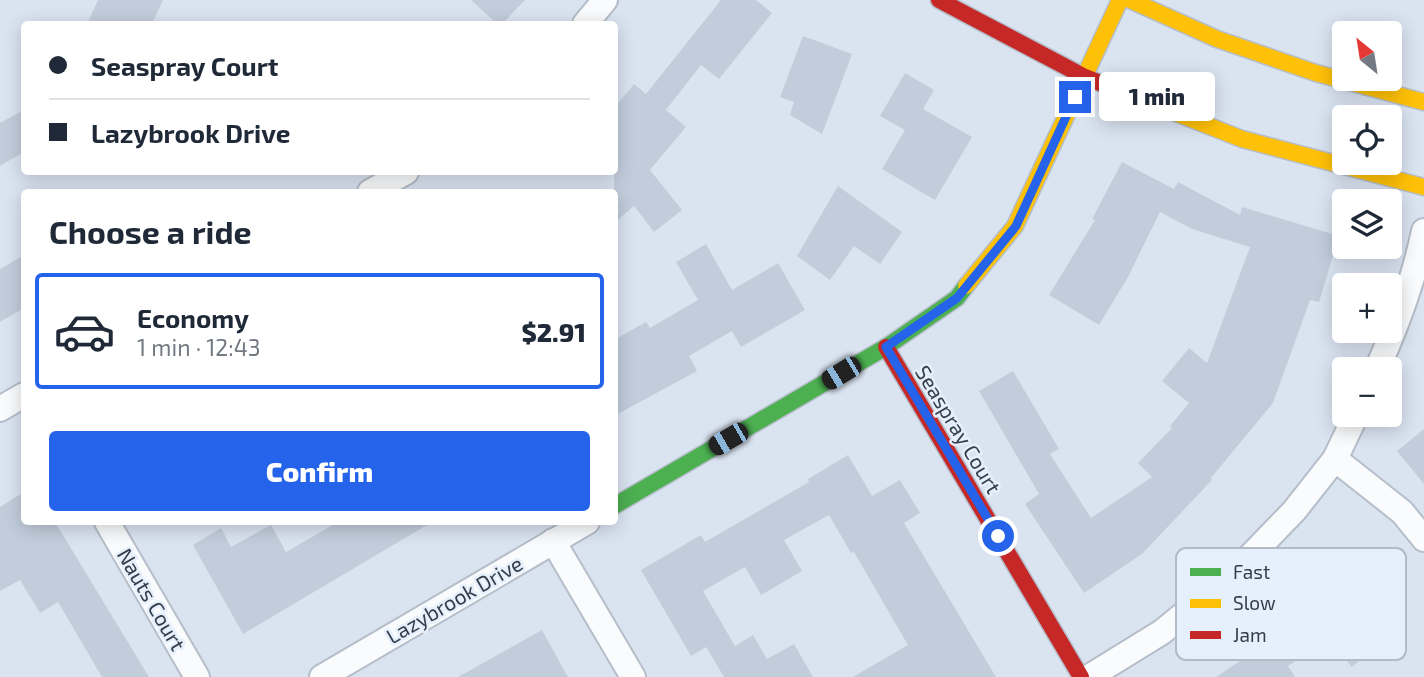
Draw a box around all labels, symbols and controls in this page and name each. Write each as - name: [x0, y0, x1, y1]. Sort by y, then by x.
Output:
- north arrow: [1332, 21, 1402, 91]
- map controls: [1332, 21, 1402, 427]
- text: Seaspray Court: [91, 50, 278, 81]
- callout: 1 min: [1100, 72, 1215, 122]
- route end: [1059, 81, 1091, 113]
- text: 1 min: [1129, 82, 1185, 110]
- button: locate: [1332, 105, 1402, 175]
- text: Lazybrook Drive: [91, 117, 290, 148]
- button: layers: [1332, 189, 1402, 259]
- text: Choose a ride: [49, 212, 252, 250]
- button: +: [1332, 273, 1402, 343]
- icon: car: [53, 300, 116, 363]
- text: Economy: [137, 302, 249, 333]
- text: $2.91: [521, 316, 586, 347]
- text: 1 min · 12:43: [137, 333, 261, 361]
- car: [818, 353, 865, 393]
- button: −: [1332, 357, 1402, 427]
- street label: Seaspray Court: [911, 360, 1007, 498]
- car: [705, 419, 752, 459]
- button: Confirm: [49, 431, 590, 511]
- route start: [982, 520, 1014, 552]
- street label: Nauts Court: [113, 543, 191, 655]
- legend: [1176, 548, 1406, 660]
- street label: Lazybrook Drive: [381, 550, 527, 648]
- text: Fast: [1233, 560, 1270, 583]
- text: Slow: [1233, 591, 1276, 614]
- text: Jam: [1233, 623, 1267, 646]

